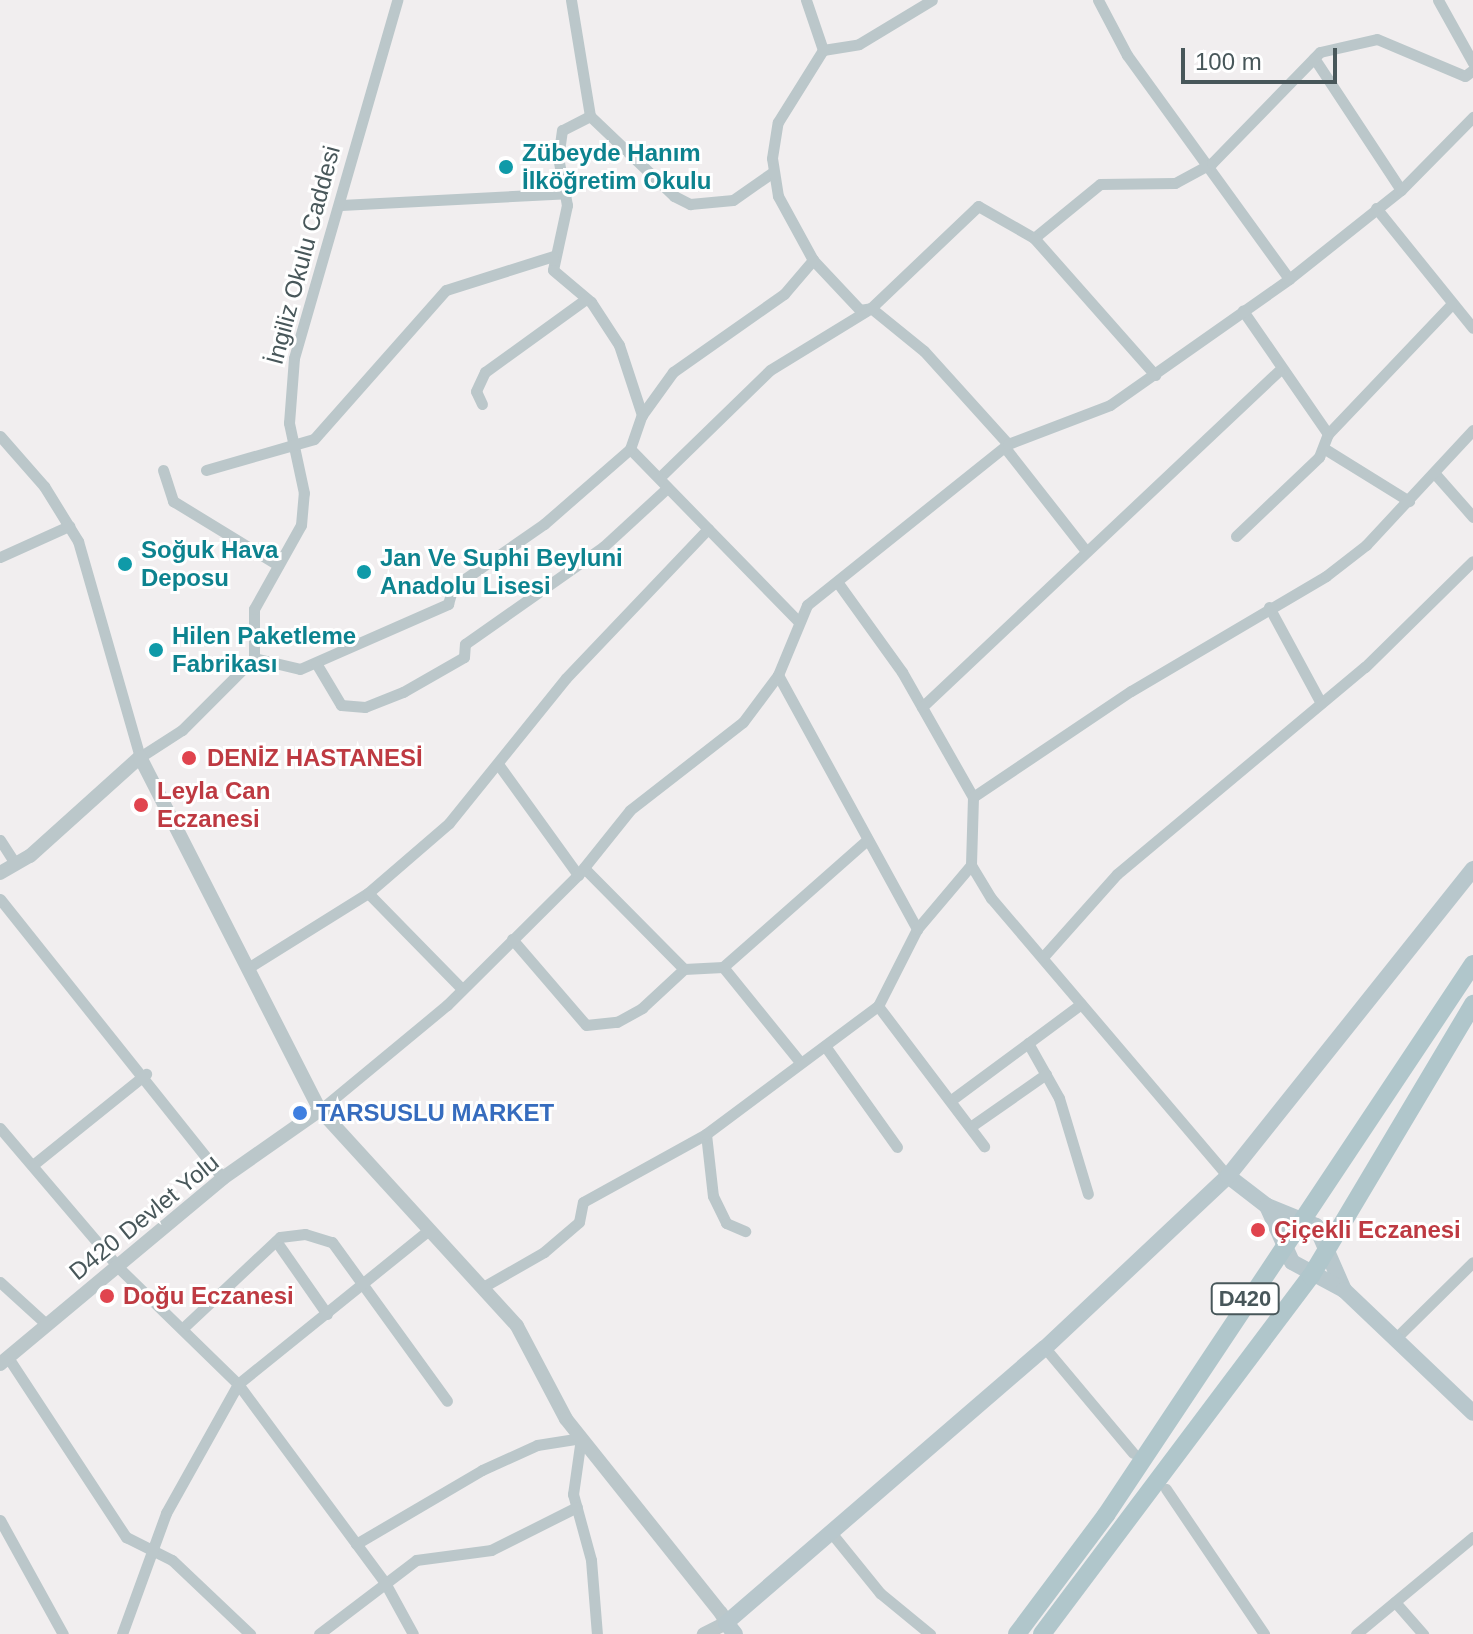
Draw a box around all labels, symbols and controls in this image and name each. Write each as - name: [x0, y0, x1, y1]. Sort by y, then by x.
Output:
- scale bar: [1185, 32, 1341, 82]
- text: 100 m: [1195, 48, 1262, 75]
- place label: Zübeyde Hanım İlköğretim Okulu: [522, 139, 711, 195]
- street label: İngiliz Okulu Caddesi: [260, 142, 346, 368]
- marker: Zübeyde Hanım İlköğretim Okulu: [497, 158, 515, 176]
- place label: Soğuk Hava Deposu: [141, 536, 278, 592]
- place label: Jan Ve Suphi Beyluni Anadolu Lisesi: [380, 544, 623, 600]
- marker: Soğuk Hava Deposu: [116, 555, 134, 573]
- marker: Jan Ve Suphi Beyluni Anadolu Lisesi: [355, 563, 373, 581]
- place label: Hilen Paketleme Fabrikası: [172, 622, 356, 678]
- marker: Hilen Paketleme Fabrikası: [147, 641, 165, 659]
- place label: DENİZ HASTANESİ: [207, 744, 423, 772]
- marker: DENİZ HASTANESİ: [178, 747, 200, 769]
- place label: Leyla Can Eczanesi: [157, 777, 270, 833]
- marker: Leyla Can Eczanesi: [132, 796, 150, 814]
- place label: TARSUSLU MARKET: [316, 1099, 554, 1127]
- marker: TARSUSLU MARKET: [291, 1104, 309, 1122]
- street label: D420 Devlet Yolu: [63, 1148, 225, 1286]
- place label: Çiçekli Eczanesi: [1274, 1216, 1461, 1244]
- marker: Çiçekli Eczanesi: [1249, 1221, 1267, 1239]
- road number: D420: [1209, 1281, 1281, 1317]
- place label: Doğu Eczanesi: [123, 1282, 294, 1310]
- marker: Doğu Eczanesi: [98, 1287, 116, 1305]

